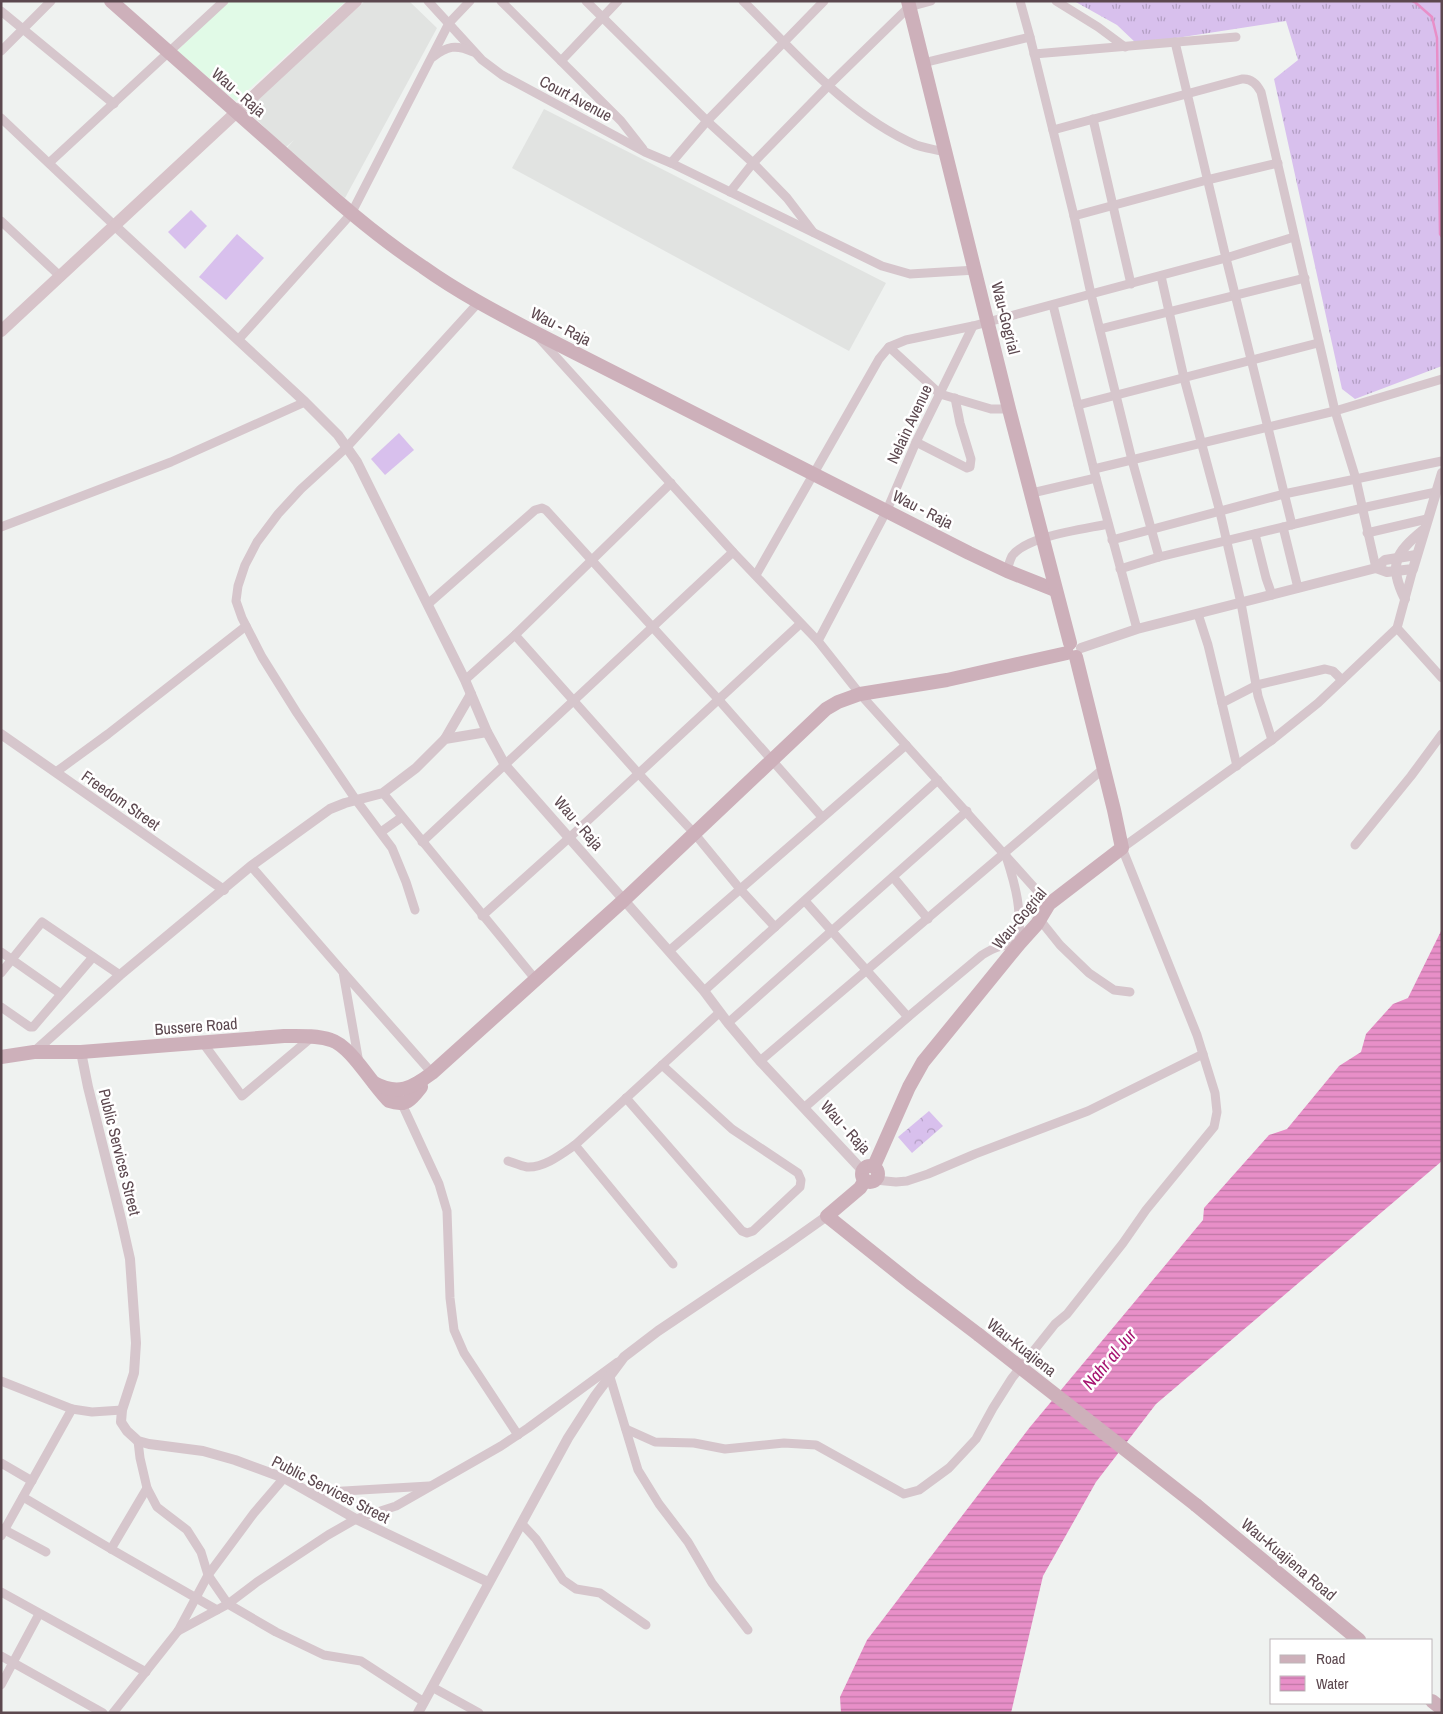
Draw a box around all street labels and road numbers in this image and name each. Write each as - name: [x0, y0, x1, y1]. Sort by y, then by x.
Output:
- street label: Wau - Raja: [207, 62, 271, 122]
- street label: Court Avenue: [536, 70, 616, 126]
- street label: Wau-Gogrial: [986, 279, 1026, 357]
- street label: Wau - Raja: [527, 301, 596, 351]
- street label: Nelain Avenue: [881, 381, 937, 467]
- street label: Wau - Raja: [889, 484, 958, 534]
- street label: Freedom Street: [77, 765, 165, 835]
- street label: Wau - Raja: [549, 791, 609, 855]
- street label: Wau-Gogrial: [987, 883, 1051, 953]
- street label: Bussere Road: [154, 1012, 238, 1040]
- street label: Public Services Street: [94, 1086, 146, 1218]
- street label: Wau - Raja: [816, 1095, 876, 1159]
- street label: Wau-Kuajiena: [983, 1313, 1062, 1382]
- street label: Public Services Street: [268, 1450, 394, 1528]
- street label: Wau-Kuajiena Road: [1237, 1513, 1341, 1605]

